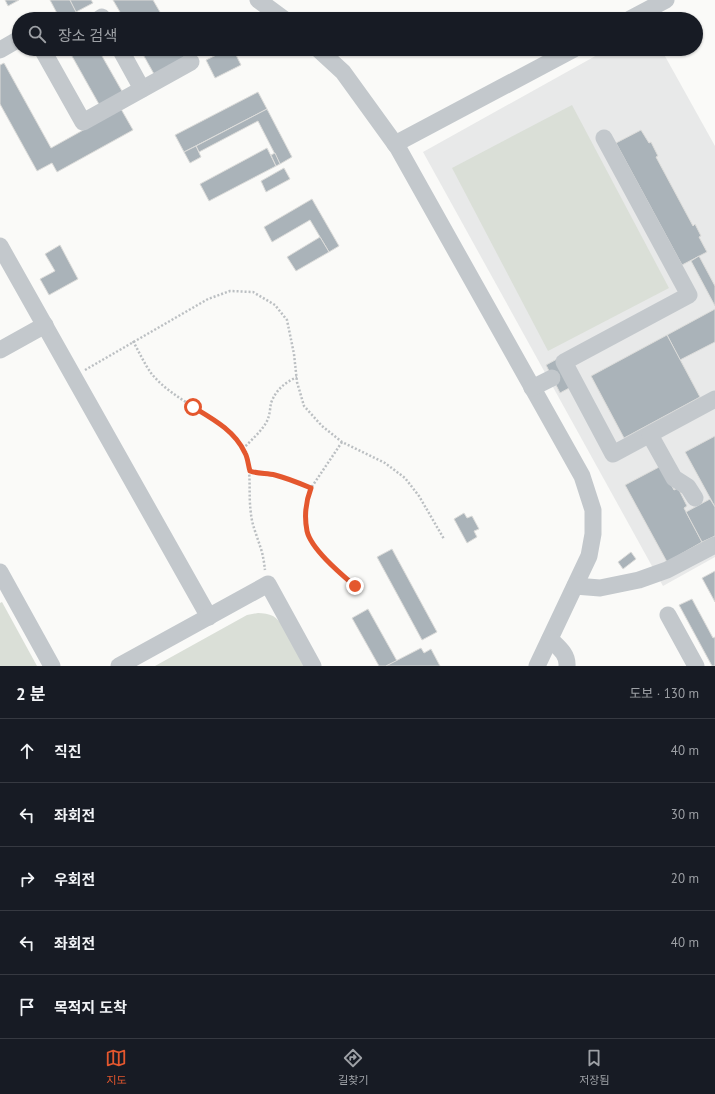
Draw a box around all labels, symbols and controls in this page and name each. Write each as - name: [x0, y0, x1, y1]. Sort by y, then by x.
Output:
- search box: [12, 12, 703, 56]
- icon: search: [26, 23, 48, 45]
- text: 장소 검색: [58, 26, 117, 45]
- route start: [184, 398, 202, 416]
- route end: [346, 577, 364, 595]
- text: 2 분: [16, 683, 46, 705]
- text: 도보 · 130 m: [629, 685, 699, 702]
- icon: ahead: [16, 740, 38, 762]
- text: 직진: [54, 742, 82, 761]
- text: 40 m: [671, 742, 699, 759]
- icon: left: [16, 804, 38, 826]
- text: 좌회전: [54, 806, 95, 825]
- text: 30 m: [671, 806, 699, 823]
- icon: right: [16, 868, 38, 890]
- text: 우회전: [54, 870, 95, 889]
- text: 20 m: [671, 870, 699, 887]
- icon: left: [16, 932, 38, 954]
- text: 좌회전: [54, 934, 95, 953]
- text: 40 m: [671, 934, 699, 951]
- icon: arrive: [16, 996, 38, 1018]
- text: 목적지 도착: [54, 998, 127, 1017]
- tab: 지도: [105, 1047, 127, 1087]
- tab: 길찾기: [338, 1047, 369, 1087]
- tab: 저장됨: [579, 1047, 610, 1087]

